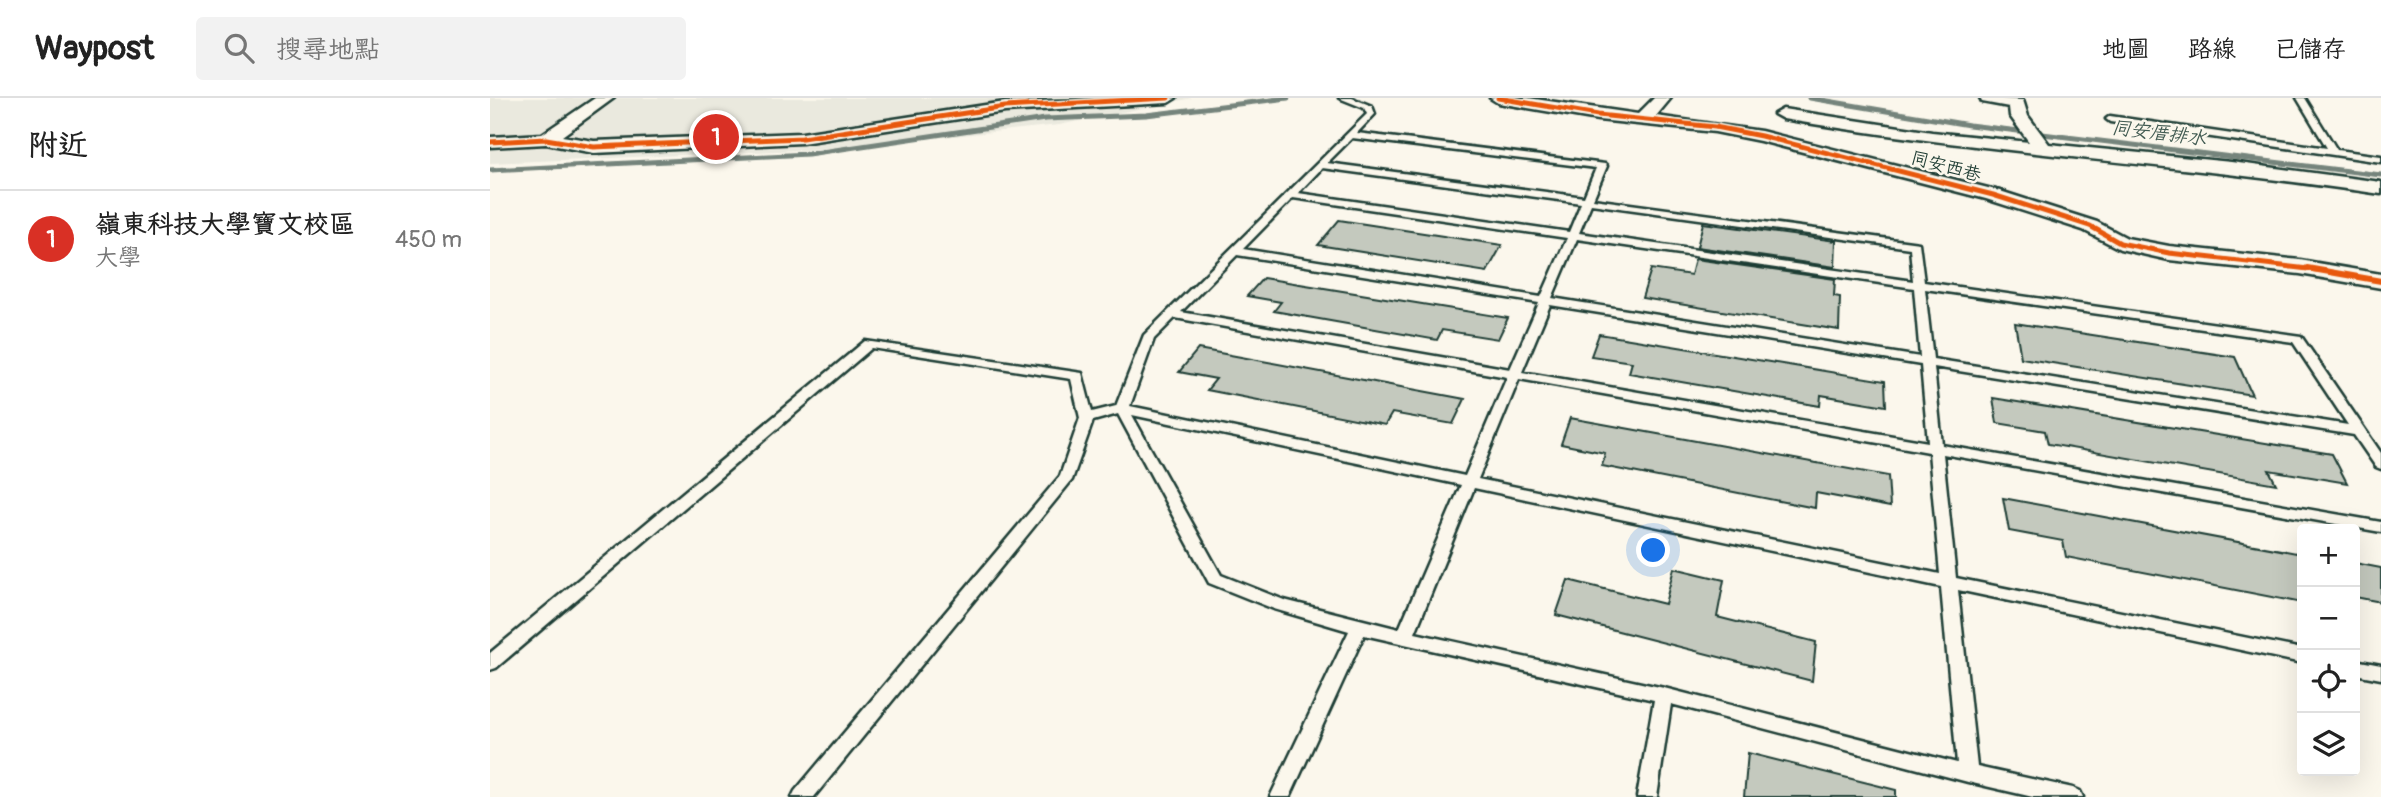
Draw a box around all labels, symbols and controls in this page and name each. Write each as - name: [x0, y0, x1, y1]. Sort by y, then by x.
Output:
- search box: [196, 17, 686, 80]
- text: Waypost: [35, 28, 154, 69]
- icon: search: [220, 29, 258, 67]
- text: 搜尋地點: [276, 34, 380, 66]
- text: 地圖: [2102, 35, 2150, 64]
- text: 路線: [2188, 35, 2236, 64]
- text: 已儲存: [2274, 35, 2346, 64]
- pin: 1: [693, 111, 739, 163]
- water label: 同安厝排水: [2110, 115, 2208, 151]
- text: 附近: [28, 127, 88, 164]
- street label: 同安西巷: [1908, 146, 1984, 187]
- text: 嶺東科技大學寶文校區: [95, 209, 355, 241]
- text: 1: [47, 225, 56, 254]
- text: 450 m: [395, 225, 462, 254]
- text: 大學: [95, 243, 141, 272]
- map controls: [2297, 524, 2360, 776]
- button: +: [2297, 524, 2360, 587]
- your location: [1636, 533, 1670, 567]
- button: −: [2297, 587, 2360, 650]
- button: locate: [2297, 650, 2360, 713]
- button: layers: [2297, 713, 2360, 776]

